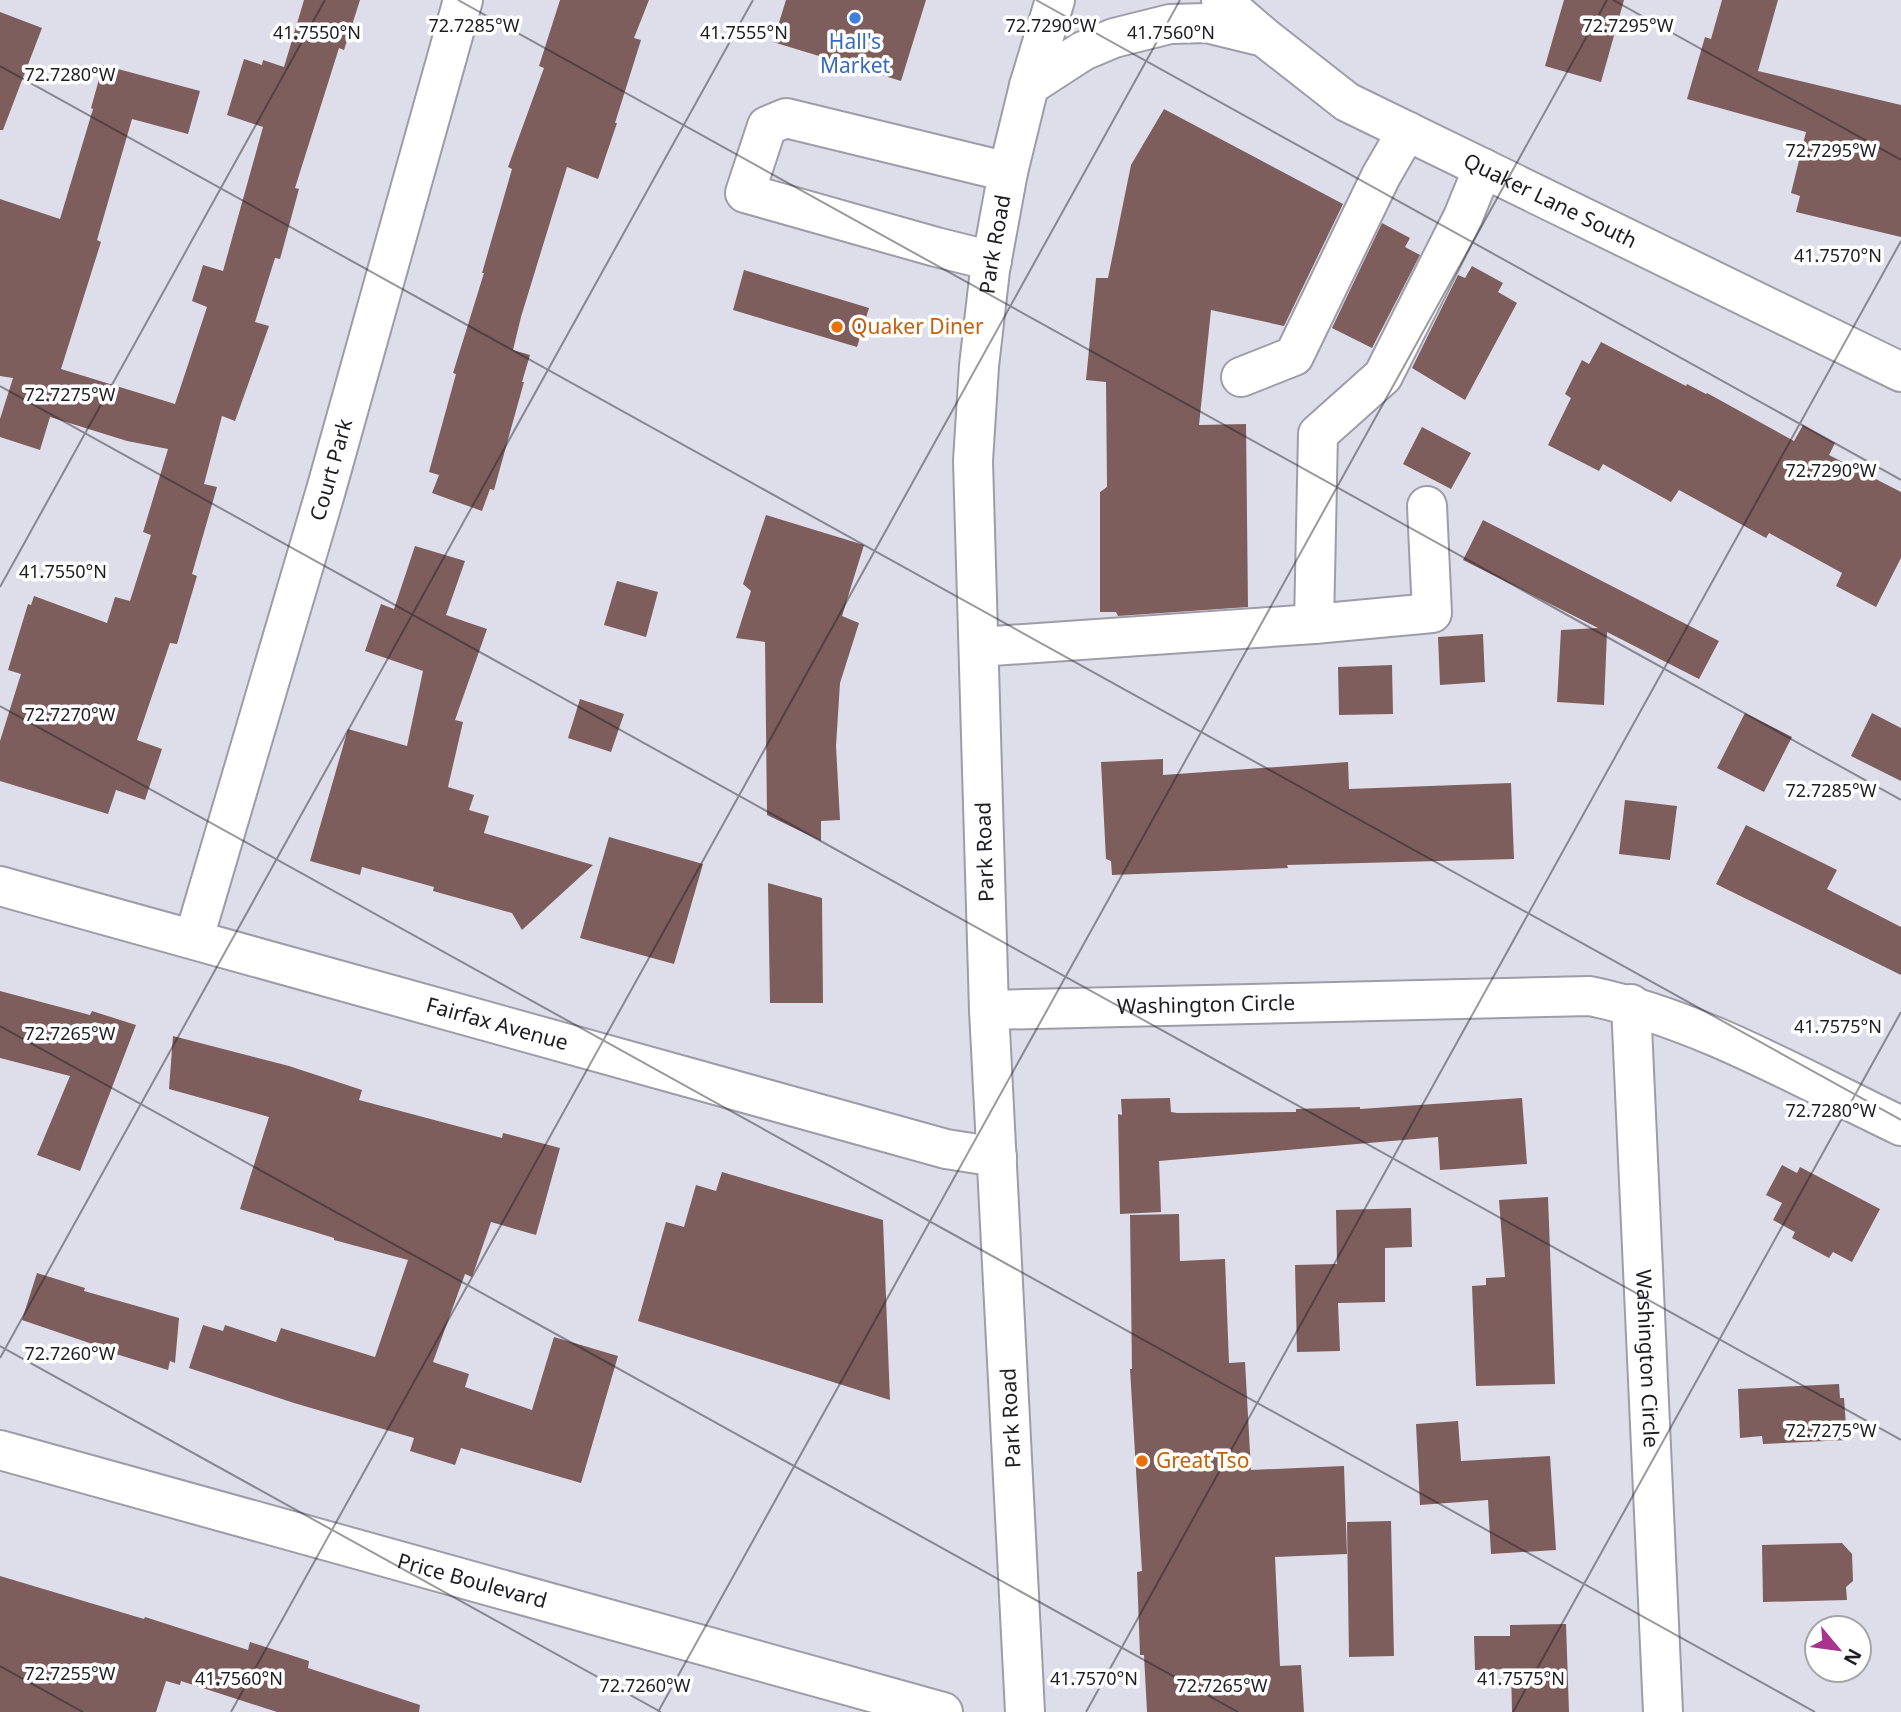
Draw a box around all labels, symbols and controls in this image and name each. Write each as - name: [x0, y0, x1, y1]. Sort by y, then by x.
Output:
- marker: Hall's Market: [847, 10, 863, 26]
- text: 72.7285°W: [428, 13, 520, 37]
- text: 72.7290°W: [1005, 13, 1097, 37]
- text: 72.7295°W: [1582, 13, 1674, 37]
- text: 41.7550°N: [273, 20, 361, 44]
- text: 41.7555°N: [700, 20, 788, 44]
- text: 41.7560°N: [1127, 20, 1215, 44]
- place label: Hall's Market: [820, 27, 890, 79]
- text: 72.7280°W: [24, 62, 116, 86]
- text: 72.7295°W: [1785, 138, 1877, 162]
- street label: Quaker Lane South: [1459, 146, 1642, 254]
- street label: Park Road: [972, 192, 1017, 295]
- text: 41.7570°N: [1794, 243, 1882, 267]
- place label: Quaker Diner: [851, 312, 984, 340]
- marker: Quaker Diner: [829, 319, 845, 335]
- text: 72.7275°W: [24, 382, 116, 406]
- street label: Court Park: [303, 414, 359, 524]
- text: 72.7290°W: [1785, 458, 1877, 482]
- text: 41.7550°N: [19, 559, 107, 583]
- text: 72.7270°W: [24, 702, 116, 726]
- text: 72.7285°W: [1785, 778, 1877, 802]
- street label: Park Road: [968, 801, 1000, 903]
- street label: Washington Circle: [1116, 988, 1295, 1020]
- street label: Fairfax Avenue: [423, 990, 572, 1056]
- text: 41.7575°N: [1794, 1014, 1882, 1038]
- text: 72.7265°W: [24, 1021, 116, 1045]
- text: 72.7280°W: [1785, 1098, 1877, 1122]
- street label: Washington Circle: [1630, 1269, 1666, 1448]
- text: 72.7260°W: [24, 1341, 116, 1365]
- street label: Park Road: [993, 1367, 1027, 1469]
- text: 72.7275°W: [1785, 1418, 1877, 1442]
- place label: Great Tso: [1156, 1446, 1249, 1474]
- marker: Great Tso: [1134, 1453, 1150, 1469]
- street label: Price Boulevard: [394, 1546, 550, 1614]
- north arrow: [1803, 1614, 1873, 1684]
- text: N: [1838, 1644, 1868, 1670]
- text: 72.7255°W: [24, 1661, 116, 1685]
- text: 41.7560°N: [195, 1666, 283, 1690]
- text: 41.7570°N: [1050, 1666, 1138, 1690]
- text: 41.7575°N: [1477, 1666, 1565, 1690]
- text: 72.7260°W: [599, 1673, 691, 1697]
- text: 72.7265°W: [1176, 1673, 1268, 1697]

